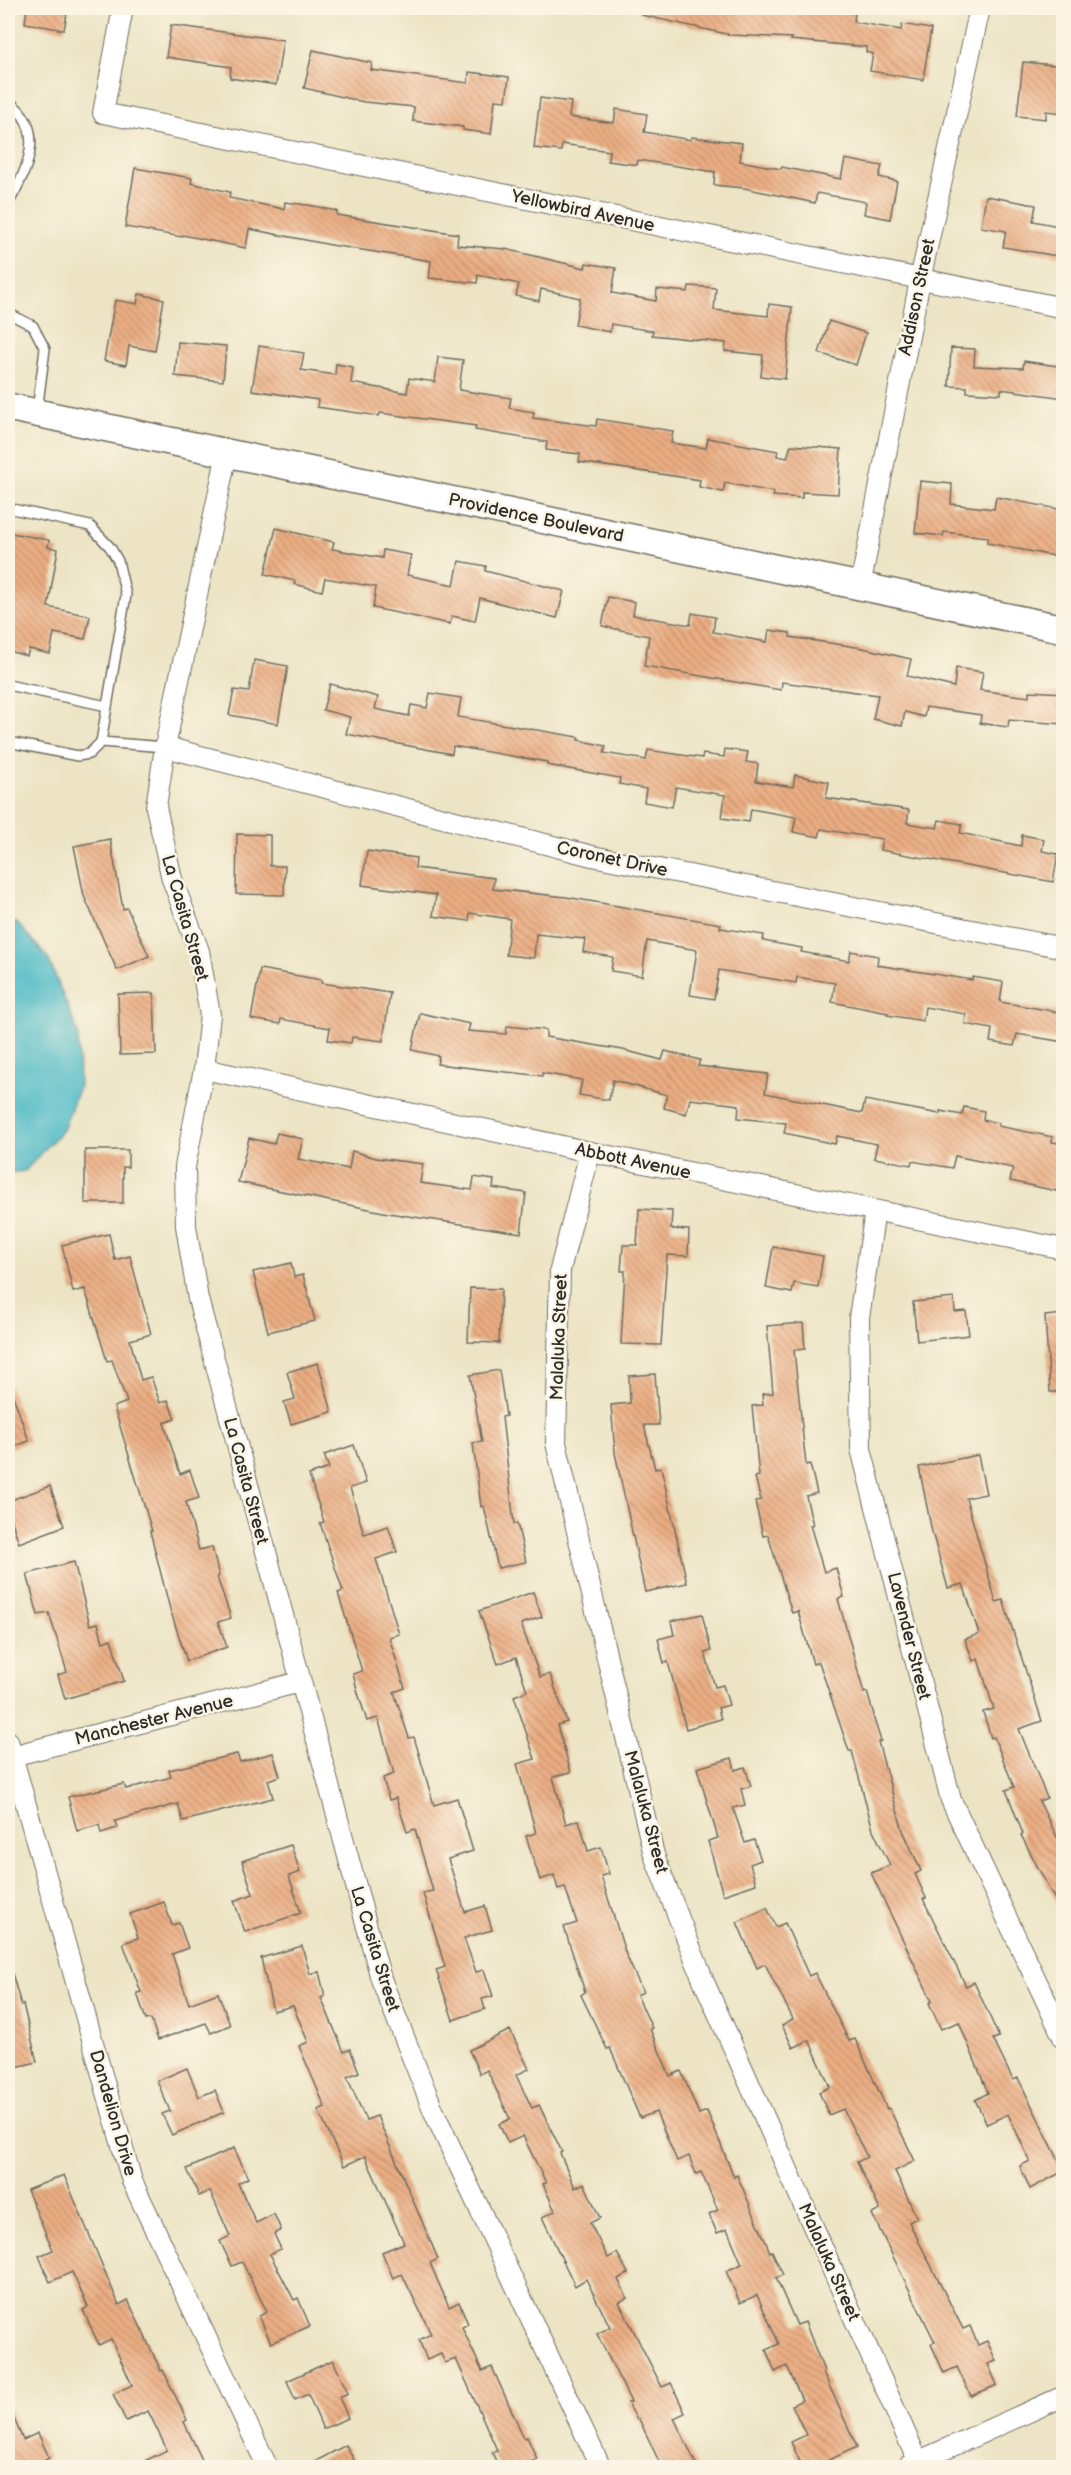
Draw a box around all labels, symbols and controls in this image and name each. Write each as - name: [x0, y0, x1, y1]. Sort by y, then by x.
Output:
- street label: Yellowbird Avenue: [509, 185, 657, 236]
- street label: Addison Street: [894, 236, 940, 357]
- street label: Providence Boulevard: [446, 489, 626, 547]
- street label: Coronet Drive: [555, 837, 670, 881]
- street label: La Casita Street: [157, 853, 213, 984]
- street label: Abbott Avenue: [573, 1139, 693, 1184]
- street label: Malaluka Street: [546, 1273, 572, 1401]
- street label: La Casita Street: [219, 1415, 273, 1547]
- street label: Lavender Street: [883, 1570, 935, 1702]
- street label: Manchester Avenue: [73, 1690, 236, 1750]
- street label: Malaluka Street: [619, 1748, 673, 1876]
- street label: La Casita Street: [346, 1884, 404, 2015]
- street label: Dandelion Drive: [85, 2048, 141, 2179]
- street label: Malaluka Street: [794, 2200, 865, 2324]

